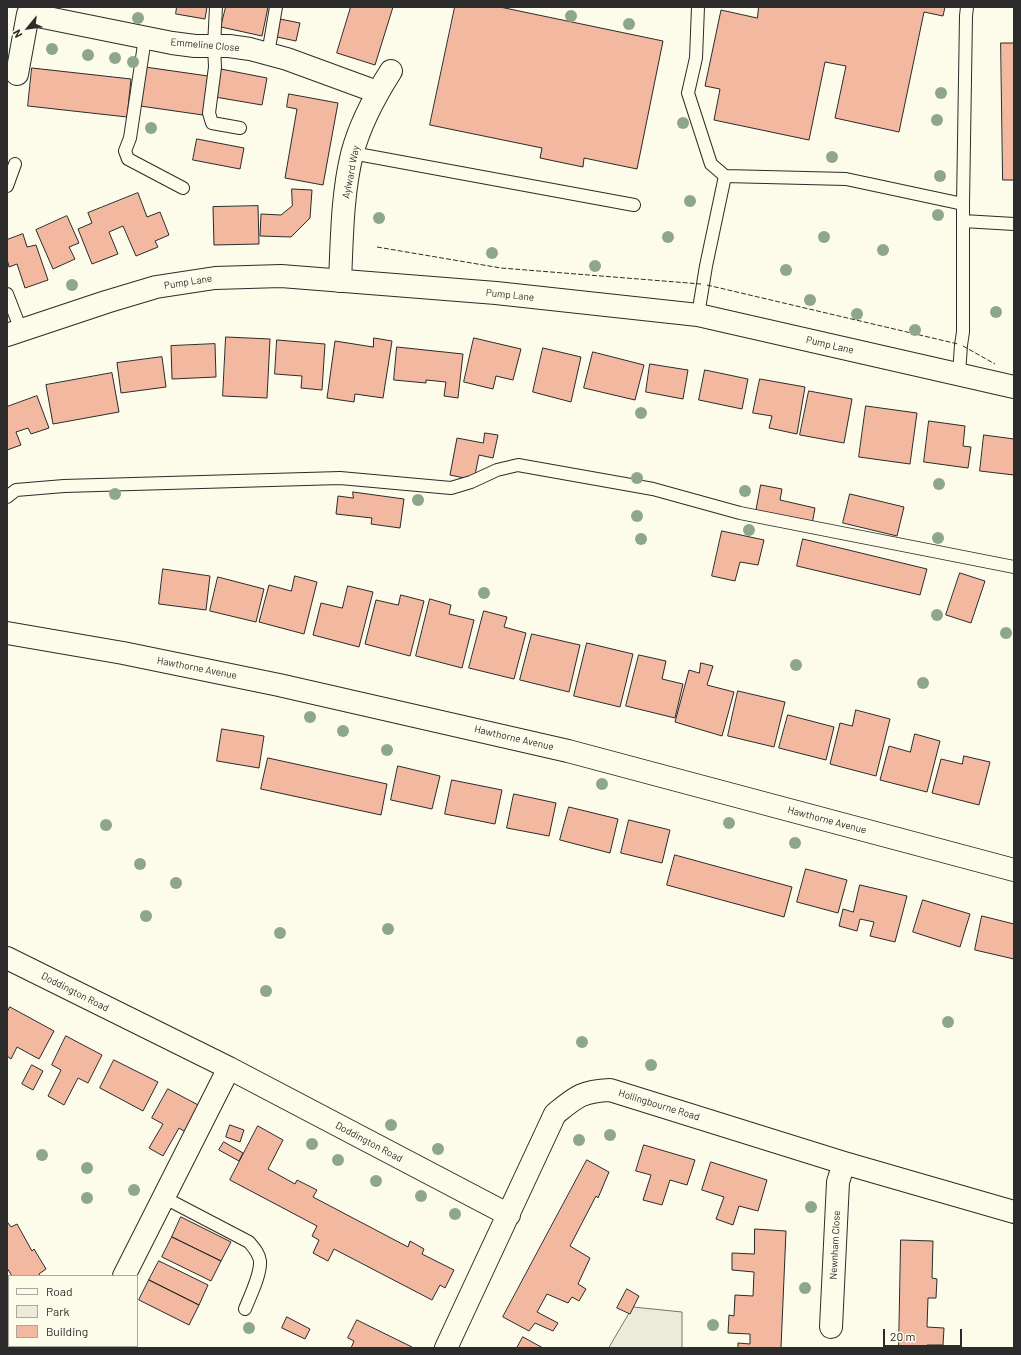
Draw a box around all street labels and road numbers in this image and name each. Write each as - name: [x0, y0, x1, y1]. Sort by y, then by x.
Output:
- street label: Emmeline Close: [170, 36, 240, 54]
- street label: Aylward Way: [340, 144, 362, 200]
- street label: Pump Lane: [163, 272, 213, 292]
- street label: Pump Lane: [485, 286, 535, 304]
- street label: Pump Lane: [805, 334, 855, 356]
- street label: Hawthorne Avenue: [156, 654, 238, 682]
- street label: Hawthorne Avenue: [473, 723, 555, 753]
- street label: Hawthorne Avenue: [786, 804, 868, 836]
- street label: Doddington Road: [39, 970, 111, 1014]
- street label: Hollingbourne Road: [617, 1087, 701, 1123]
- street label: Doddington Road: [333, 1119, 405, 1165]
- street label: Newnham Close: [827, 1210, 843, 1280]

